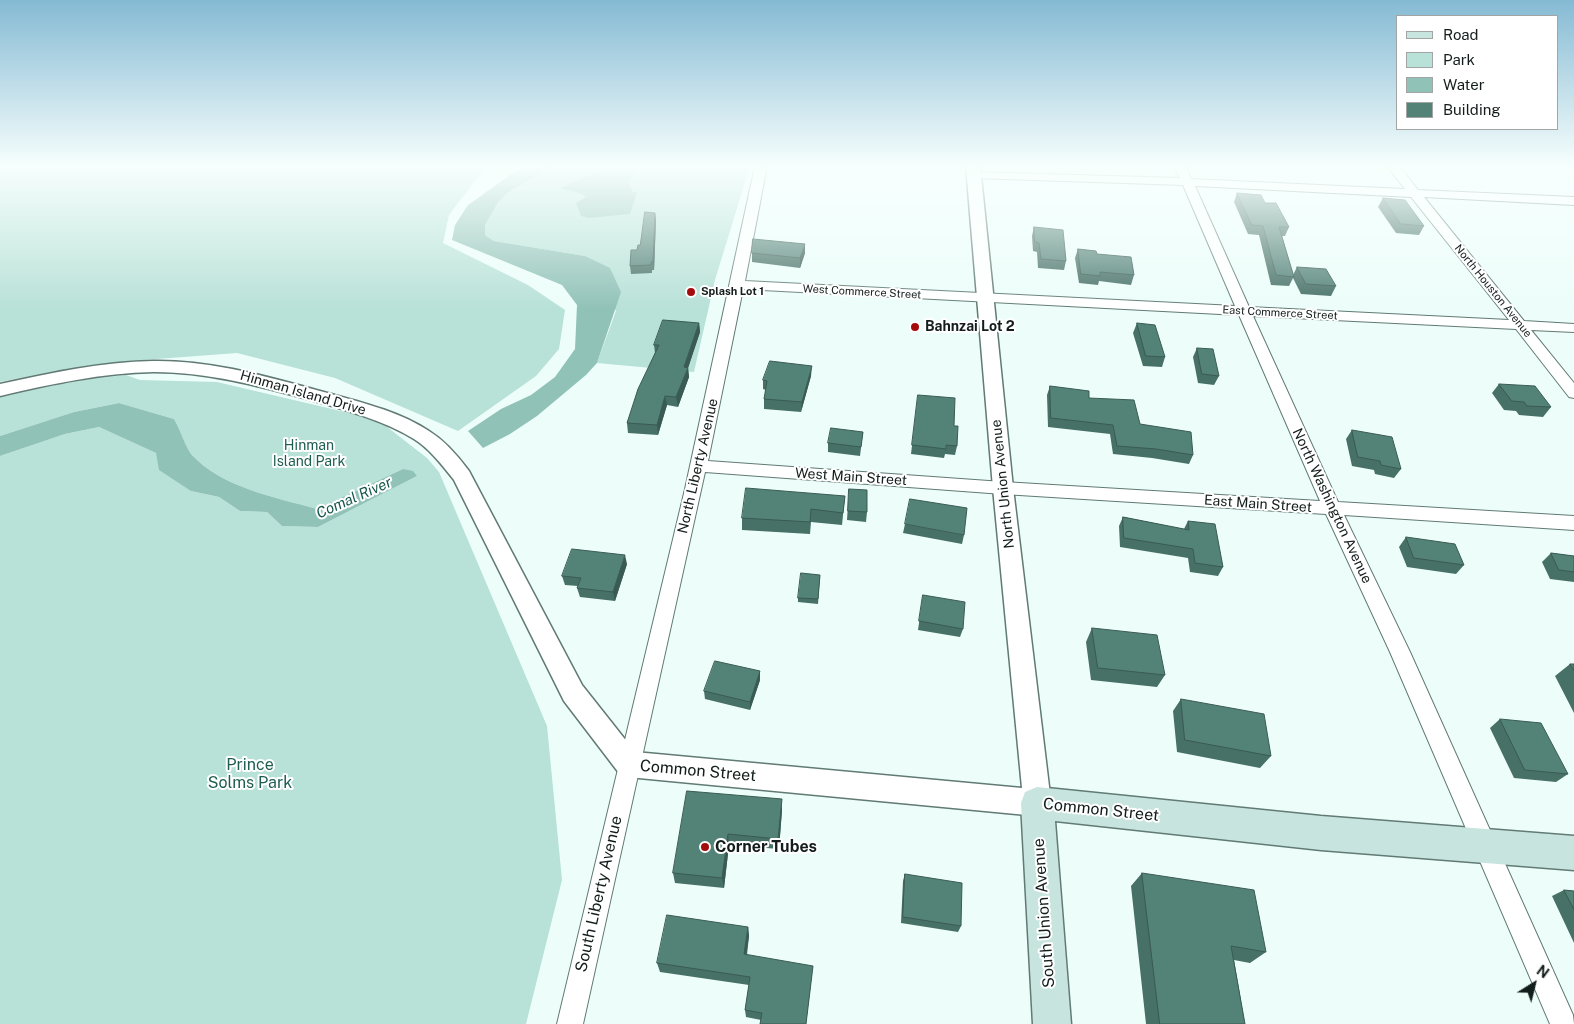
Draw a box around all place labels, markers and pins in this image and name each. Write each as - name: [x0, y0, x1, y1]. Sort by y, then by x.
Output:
- place label: Splash Lot 1: [701, 285, 764, 299]
- marker: Splash Lot 1: [685, 286, 697, 298]
- place label: Bahnzai Lot 2: [925, 319, 1015, 335]
- marker: Bahnzai Lot 2: [909, 321, 921, 333]
- place label: Corner Tubes: [715, 837, 817, 857]
- marker: Corner Tubes: [699, 841, 711, 853]

